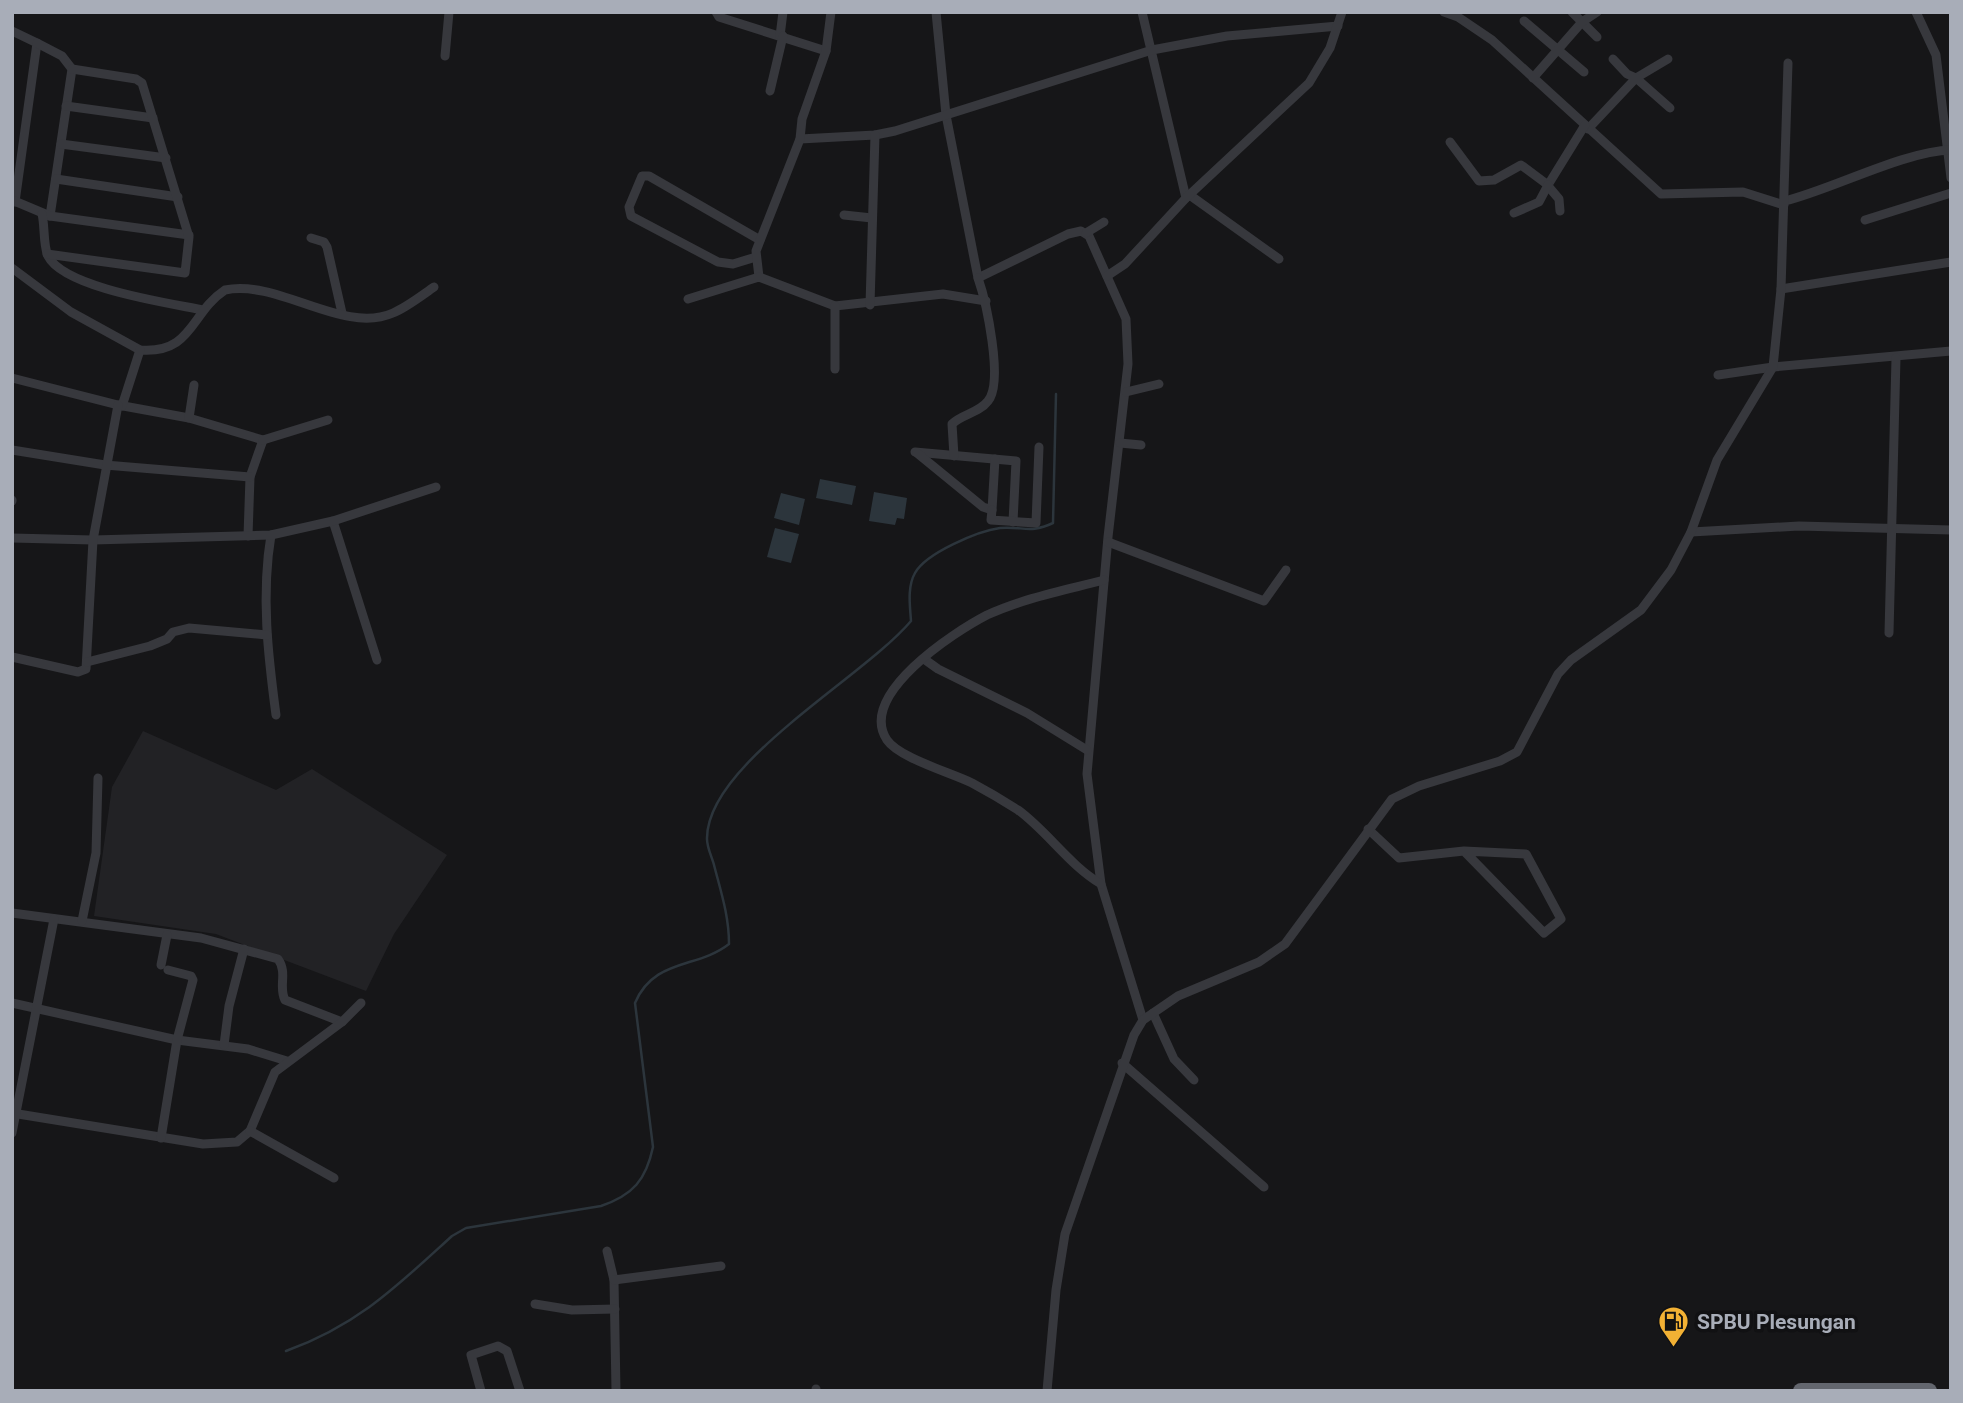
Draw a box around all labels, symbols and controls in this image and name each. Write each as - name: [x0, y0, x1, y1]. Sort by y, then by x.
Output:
- fuel station icon: SPBU Plesungan: [1657, 1305, 1691, 1349]
- place label: SPBU Plesungan: [1697, 1310, 1856, 1334]

